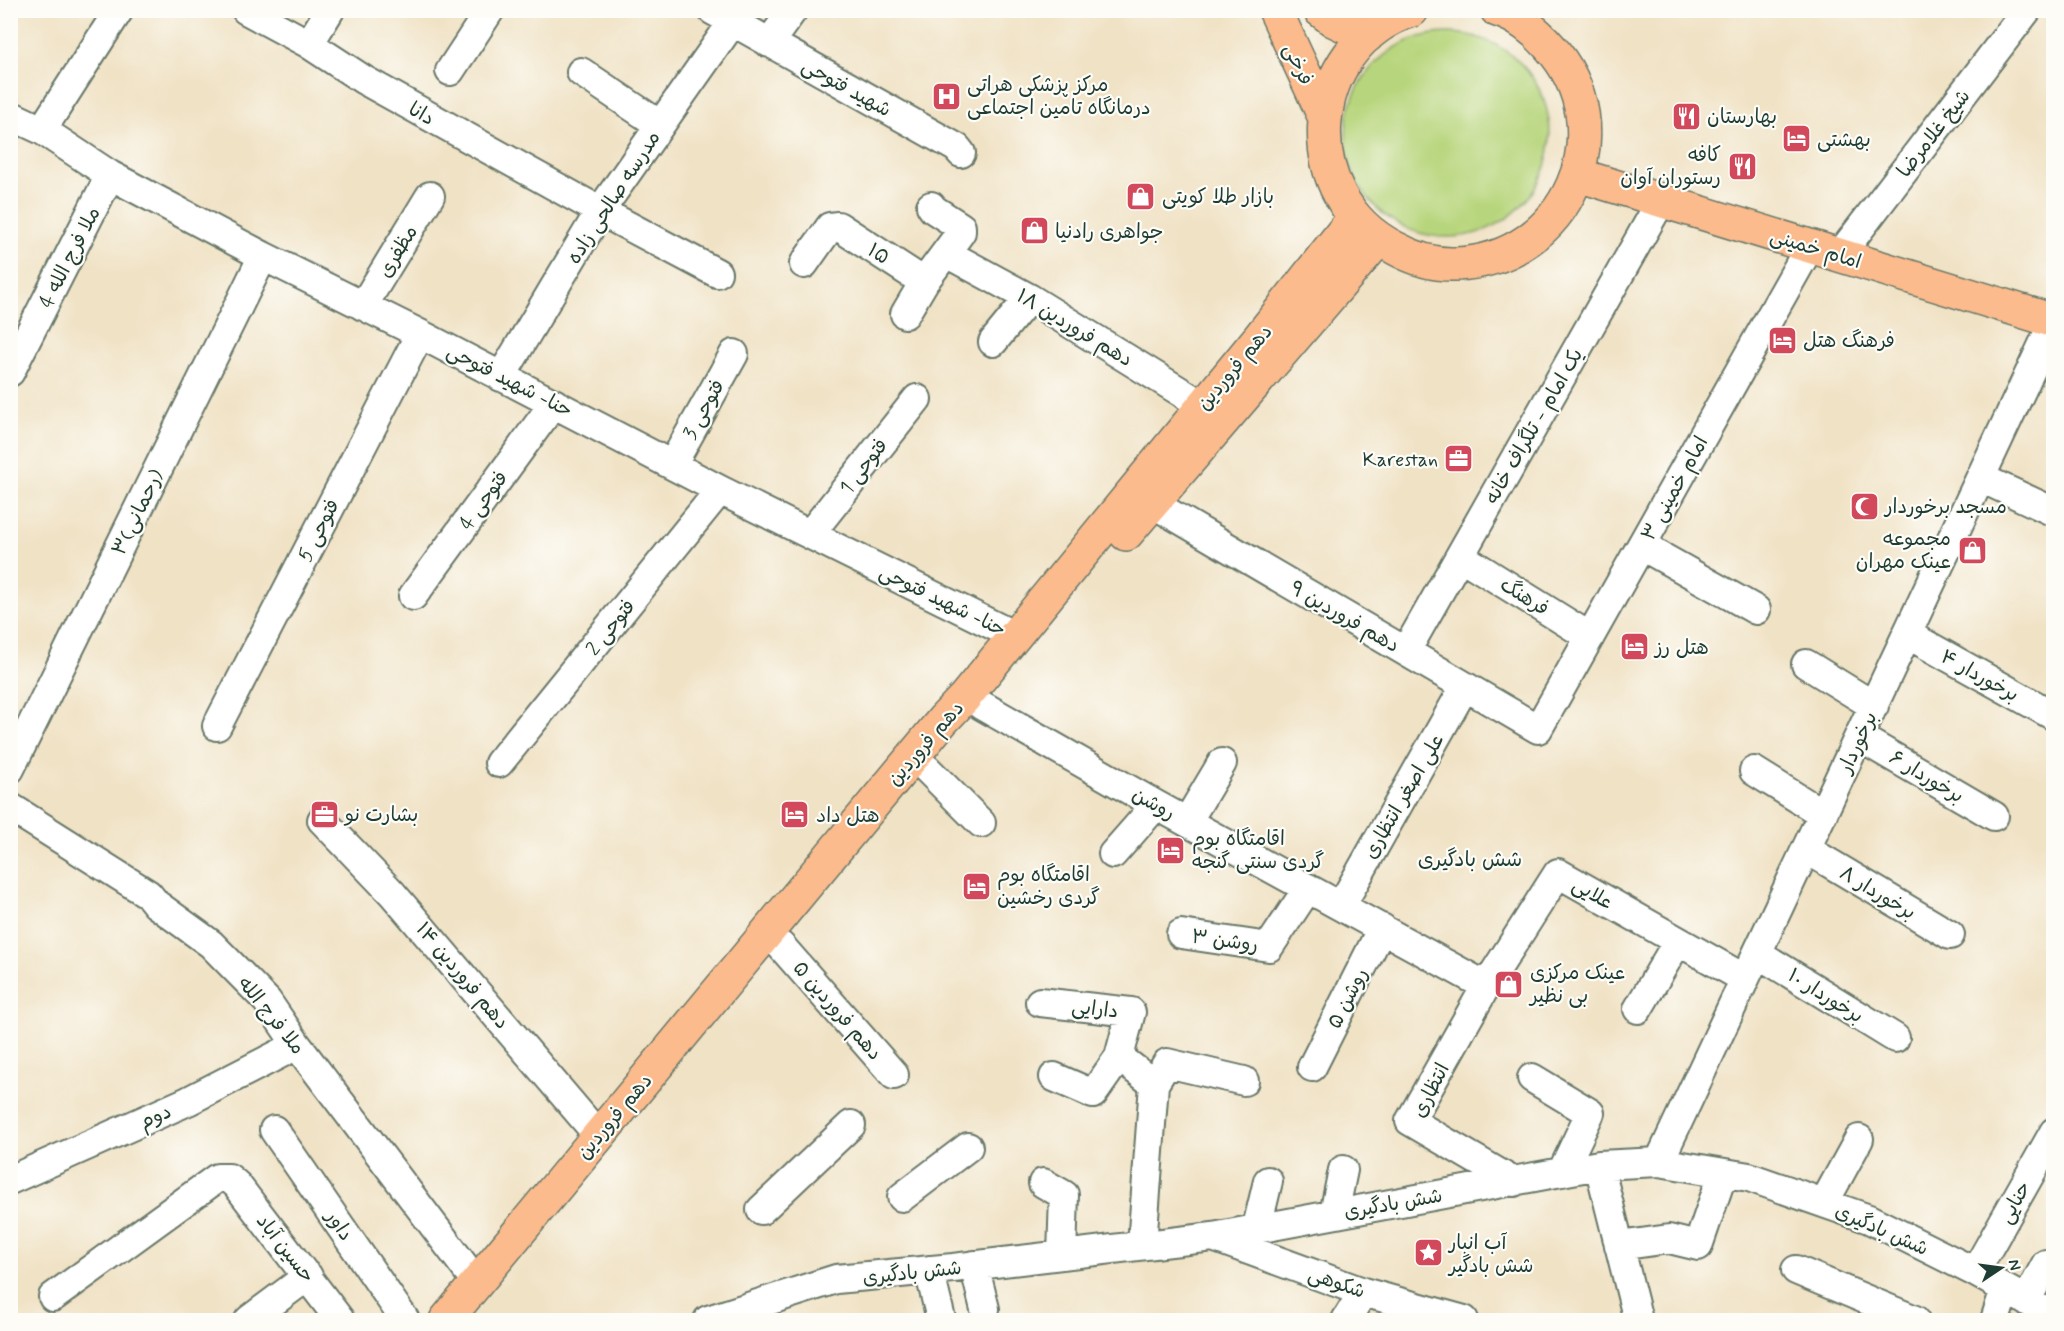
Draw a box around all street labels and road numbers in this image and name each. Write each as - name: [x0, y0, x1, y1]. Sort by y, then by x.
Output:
- street label: فرخی: [1276, 39, 1319, 90]
- street label: شهید فتوحی: [797, 53, 896, 124]
- street label: شیخ غلامرضا: [1891, 84, 1977, 184]
- street label: دانا: [403, 96, 439, 132]
- street label: مدرسه صالحی زاده: [561, 126, 667, 270]
- street label: 4 ملا فرج الله: [33, 203, 107, 313]
- street label: مظفری: [372, 220, 424, 283]
- street label: امام خمینی: [1767, 223, 1865, 276]
- street label: ۱۵: [862, 237, 894, 271]
- street label: دهم فروردین ۱۸: [1011, 283, 1137, 374]
- street label: دهم فروردین: [1191, 319, 1279, 417]
- street label: حنا- شهید فتوحی: [442, 338, 577, 425]
- street label: یک امام - تلگراف خانه: [1479, 344, 1590, 510]
- street label: فتوحی 3: [677, 375, 732, 444]
- street label: امام خمینی ۳: [1635, 431, 1715, 546]
- street label: فتوحی 1: [834, 433, 895, 501]
- street label: ۳(رحمانی): [106, 465, 171, 560]
- street label: فتوحی 4: [454, 466, 515, 536]
- street label: فتوحی 5: [292, 495, 347, 567]
- street label: حنا- شهید فتوحی: [874, 559, 1010, 644]
- street label: فرهنگ: [1495, 572, 1554, 623]
- street label: دهم فروردین ۹: [1284, 575, 1404, 660]
- street label: فتوحی 2: [580, 594, 642, 662]
- street label: برخوردار ۴: [1935, 644, 2023, 709]
- street label: دهم فروردین: [882, 696, 971, 792]
- street label: برخوردار: [1832, 707, 1884, 780]
- street label: علی اصغر انتظاری: [1357, 729, 1451, 864]
- street label: برخوردار ۶: [1884, 744, 1969, 810]
- street label: روشن: [1127, 781, 1180, 827]
- street label: برخوردار ۸: [1834, 860, 1920, 927]
- street label: علایی: [1567, 872, 1618, 917]
- street label: دهم فروردین ۱۴: [409, 917, 515, 1035]
- street label: روشن ۳: [1190, 923, 1260, 960]
- street label: دهم فروردین ۵: [786, 955, 888, 1067]
- street label: برخوردار ۱۰: [1782, 962, 1868, 1030]
- street label: روشن ۵: [1322, 964, 1375, 1034]
- street label: ملا فرج الله: [231, 971, 311, 1061]
- street label: دارایی: [1070, 994, 1120, 1025]
- street label: انتظاری: [1406, 1059, 1457, 1123]
- street label: دهم فروردین: [571, 1068, 659, 1166]
- street label: دوم: [135, 1098, 176, 1137]
- street label: حنایی: [1993, 1177, 2038, 1229]
- street label: شش بادگیری: [1342, 1183, 1445, 1226]
- street label: شش بادگیری: [1830, 1198, 1932, 1263]
- street label: داور: [318, 1204, 359, 1247]
- street label: حسین آباد: [249, 1209, 320, 1289]
- street label: شش بادگیری: [861, 1255, 963, 1292]
- street label: شکوهی: [1304, 1261, 1369, 1306]

